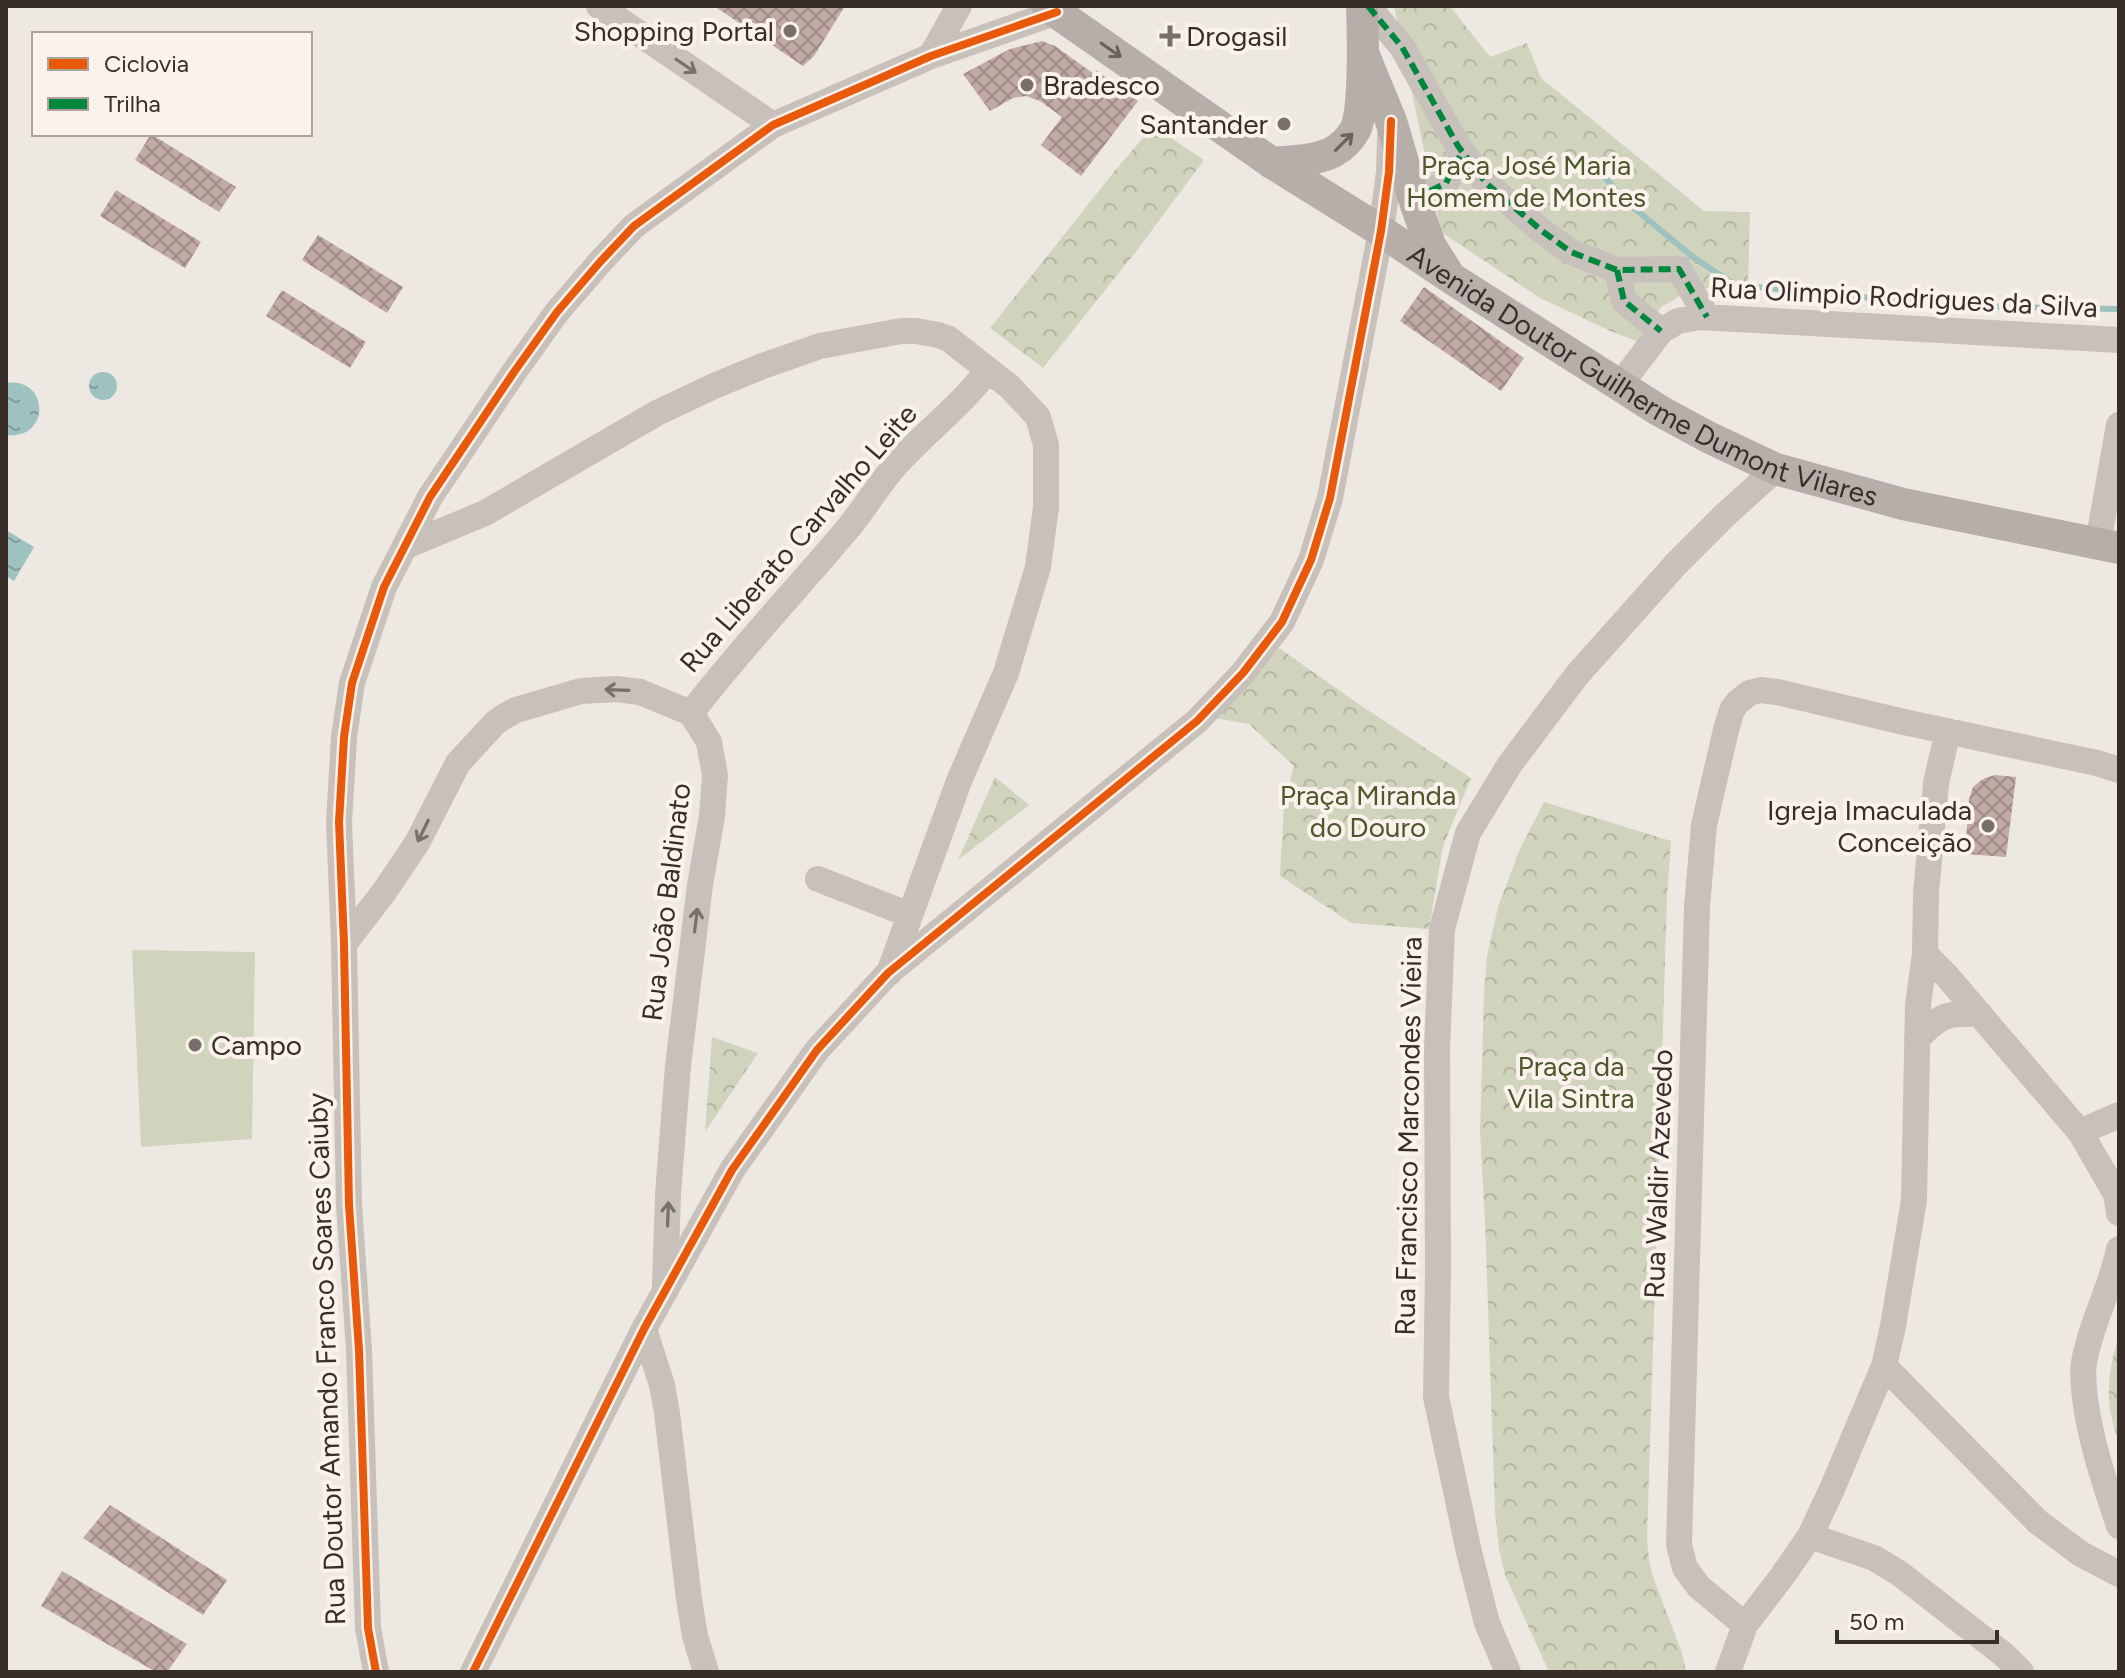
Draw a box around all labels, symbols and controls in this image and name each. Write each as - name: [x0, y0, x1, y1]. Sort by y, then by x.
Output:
- place label: Shopping Portal: [574, 14, 774, 48]
- place label: Drogasil: [1186, 19, 1287, 53]
- marker: Shopping Portal: [781, 22, 799, 40]
- marker: Drogasil: [1161, 27, 1179, 45]
- legend: [32, 32, 312, 136]
- one-way arrow: [1100, 42, 1122, 58]
- text: Ciclovia: [104, 49, 189, 78]
- one-way arrow: [675, 58, 697, 74]
- place label: Bradesco: [1043, 68, 1160, 102]
- marker: Bradesco: [1018, 76, 1036, 94]
- text: Trilha: [104, 89, 161, 118]
- place label: Santander: [1139, 107, 1269, 141]
- marker: Santander: [1275, 115, 1293, 133]
- one-way arrow: [1334, 132, 1354, 151]
- park label: Praça José Maria Homem de Montes: [1406, 148, 1646, 214]
- street label: Avenida Doutor Guilherme Dumont Vilares: [1401, 237, 1881, 513]
- street label: Rua Olimpio Rodrigues da Silva: [1709, 270, 2099, 324]
- street label: Rua Liberato Carvalho Leite: [672, 397, 924, 679]
- one-way arrow: [604, 683, 631, 698]
- park label: Praça Miranda do Douro: [1280, 778, 1456, 844]
- street label: Rua João Baldinato: [635, 781, 697, 1023]
- place label: Igreja Imaculada Conceição: [1767, 793, 1972, 859]
- marker: Igreja Imaculada Conceição: [1979, 817, 1997, 835]
- one-way arrow: [415, 819, 430, 843]
- one-way arrow: [689, 908, 704, 933]
- street label: Rua Francisco Marcondes Vieira: [1388, 936, 1428, 1336]
- place label: Campo: [211, 1028, 302, 1062]
- marker: Campo: [186, 1036, 204, 1054]
- park label: Praça da Vila Sintra: [1508, 1049, 1634, 1115]
- street label: Rua Waldir Azevedo: [1637, 1049, 1679, 1299]
- street label: Rua Doutor Amando Franco Soares Caiuby: [300, 1092, 352, 1626]
- one-way arrow: [660, 1201, 675, 1228]
- scale bar: [1837, 1594, 1997, 1644]
- text: 50 m: [1849, 1607, 1905, 1636]

